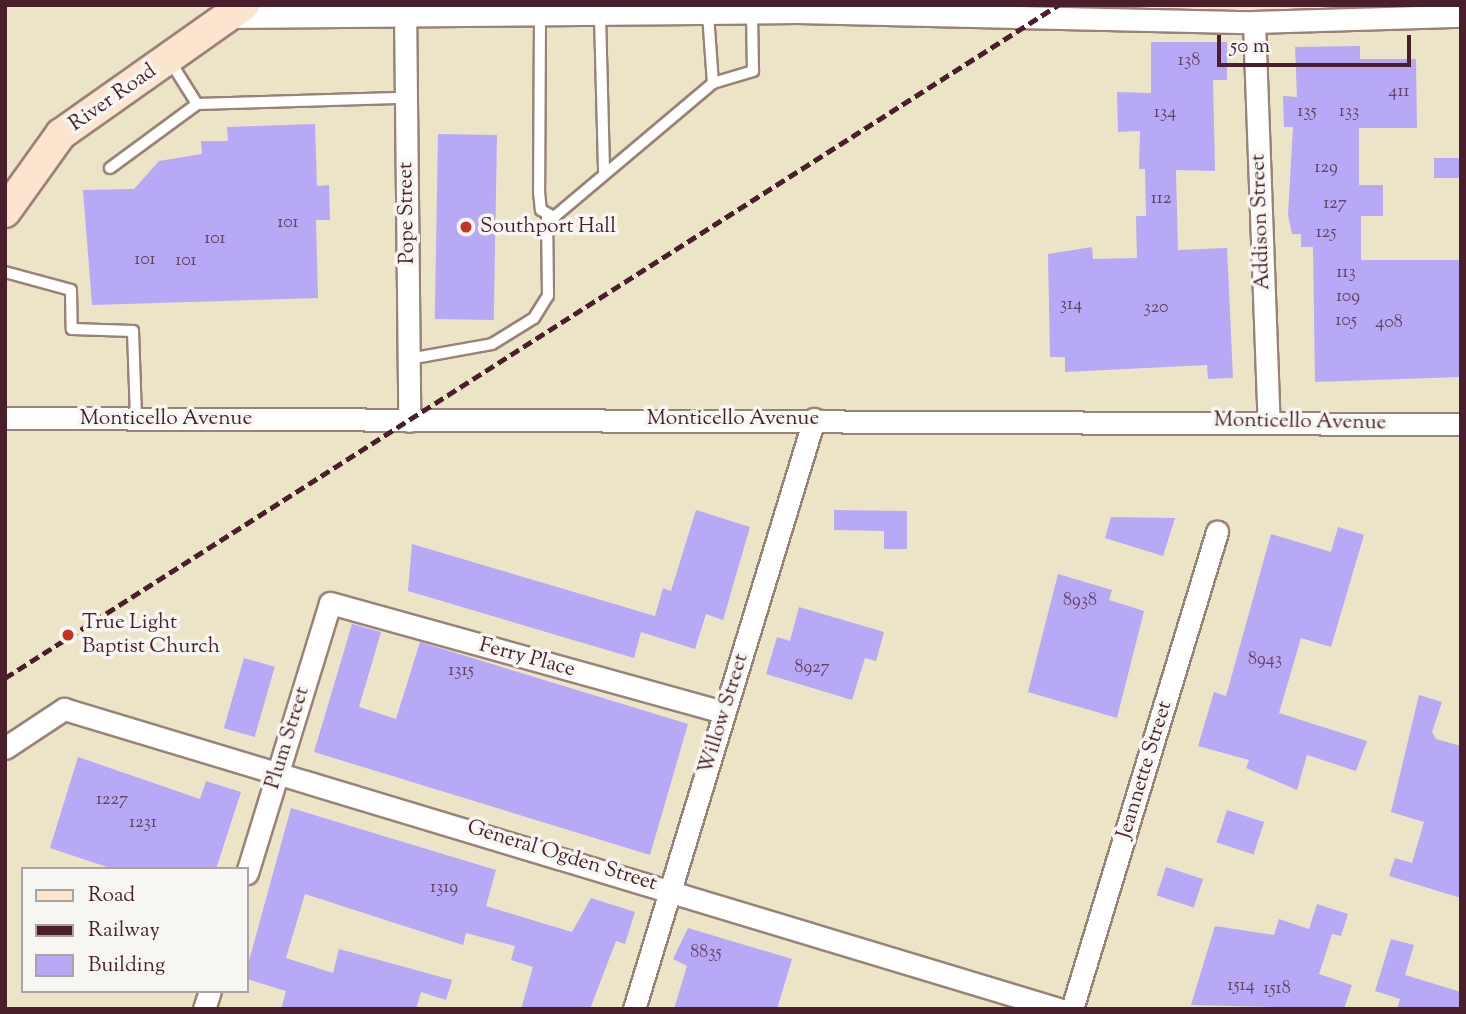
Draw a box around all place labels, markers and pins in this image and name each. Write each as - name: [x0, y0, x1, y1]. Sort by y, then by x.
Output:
- place label: Southport Hall: [480, 214, 616, 240]
- marker: Southport Hall: [458, 219, 474, 235]
- place label: True Light Baptist Church: [82, 610, 220, 660]
- marker: True Light Baptist Church: [60, 627, 76, 643]

